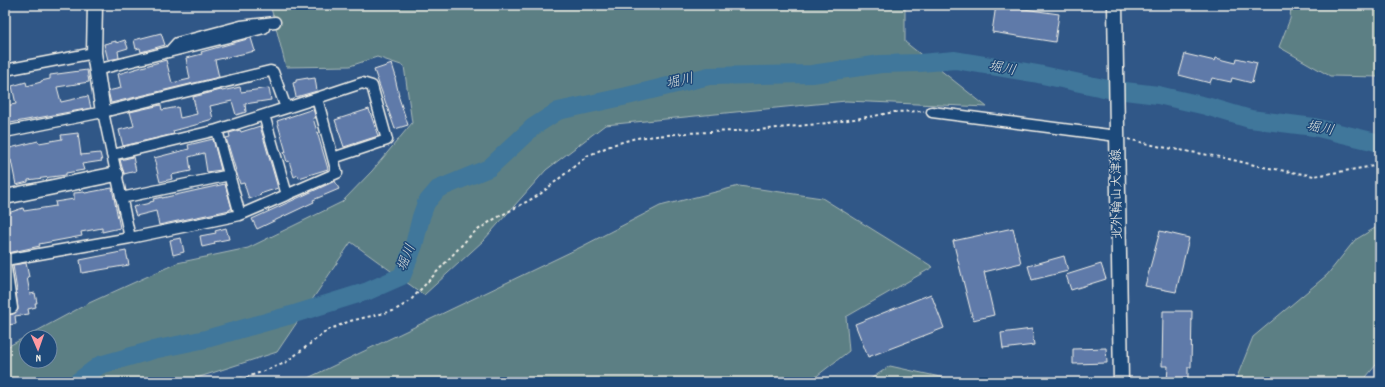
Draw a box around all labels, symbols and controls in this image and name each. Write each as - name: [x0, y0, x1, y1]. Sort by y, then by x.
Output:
- water label: 堀川: [986, 57, 1018, 81]
- water label: 堀川: [664, 69, 696, 95]
- water label: 堀川: [1304, 117, 1336, 141]
- street label: 北外輪山大津線: [1108, 147, 1128, 240]
- water label: 堀川: [392, 241, 422, 275]
- north arrow: [18, 329, 58, 369]
- text: N: [35, 349, 41, 365]

